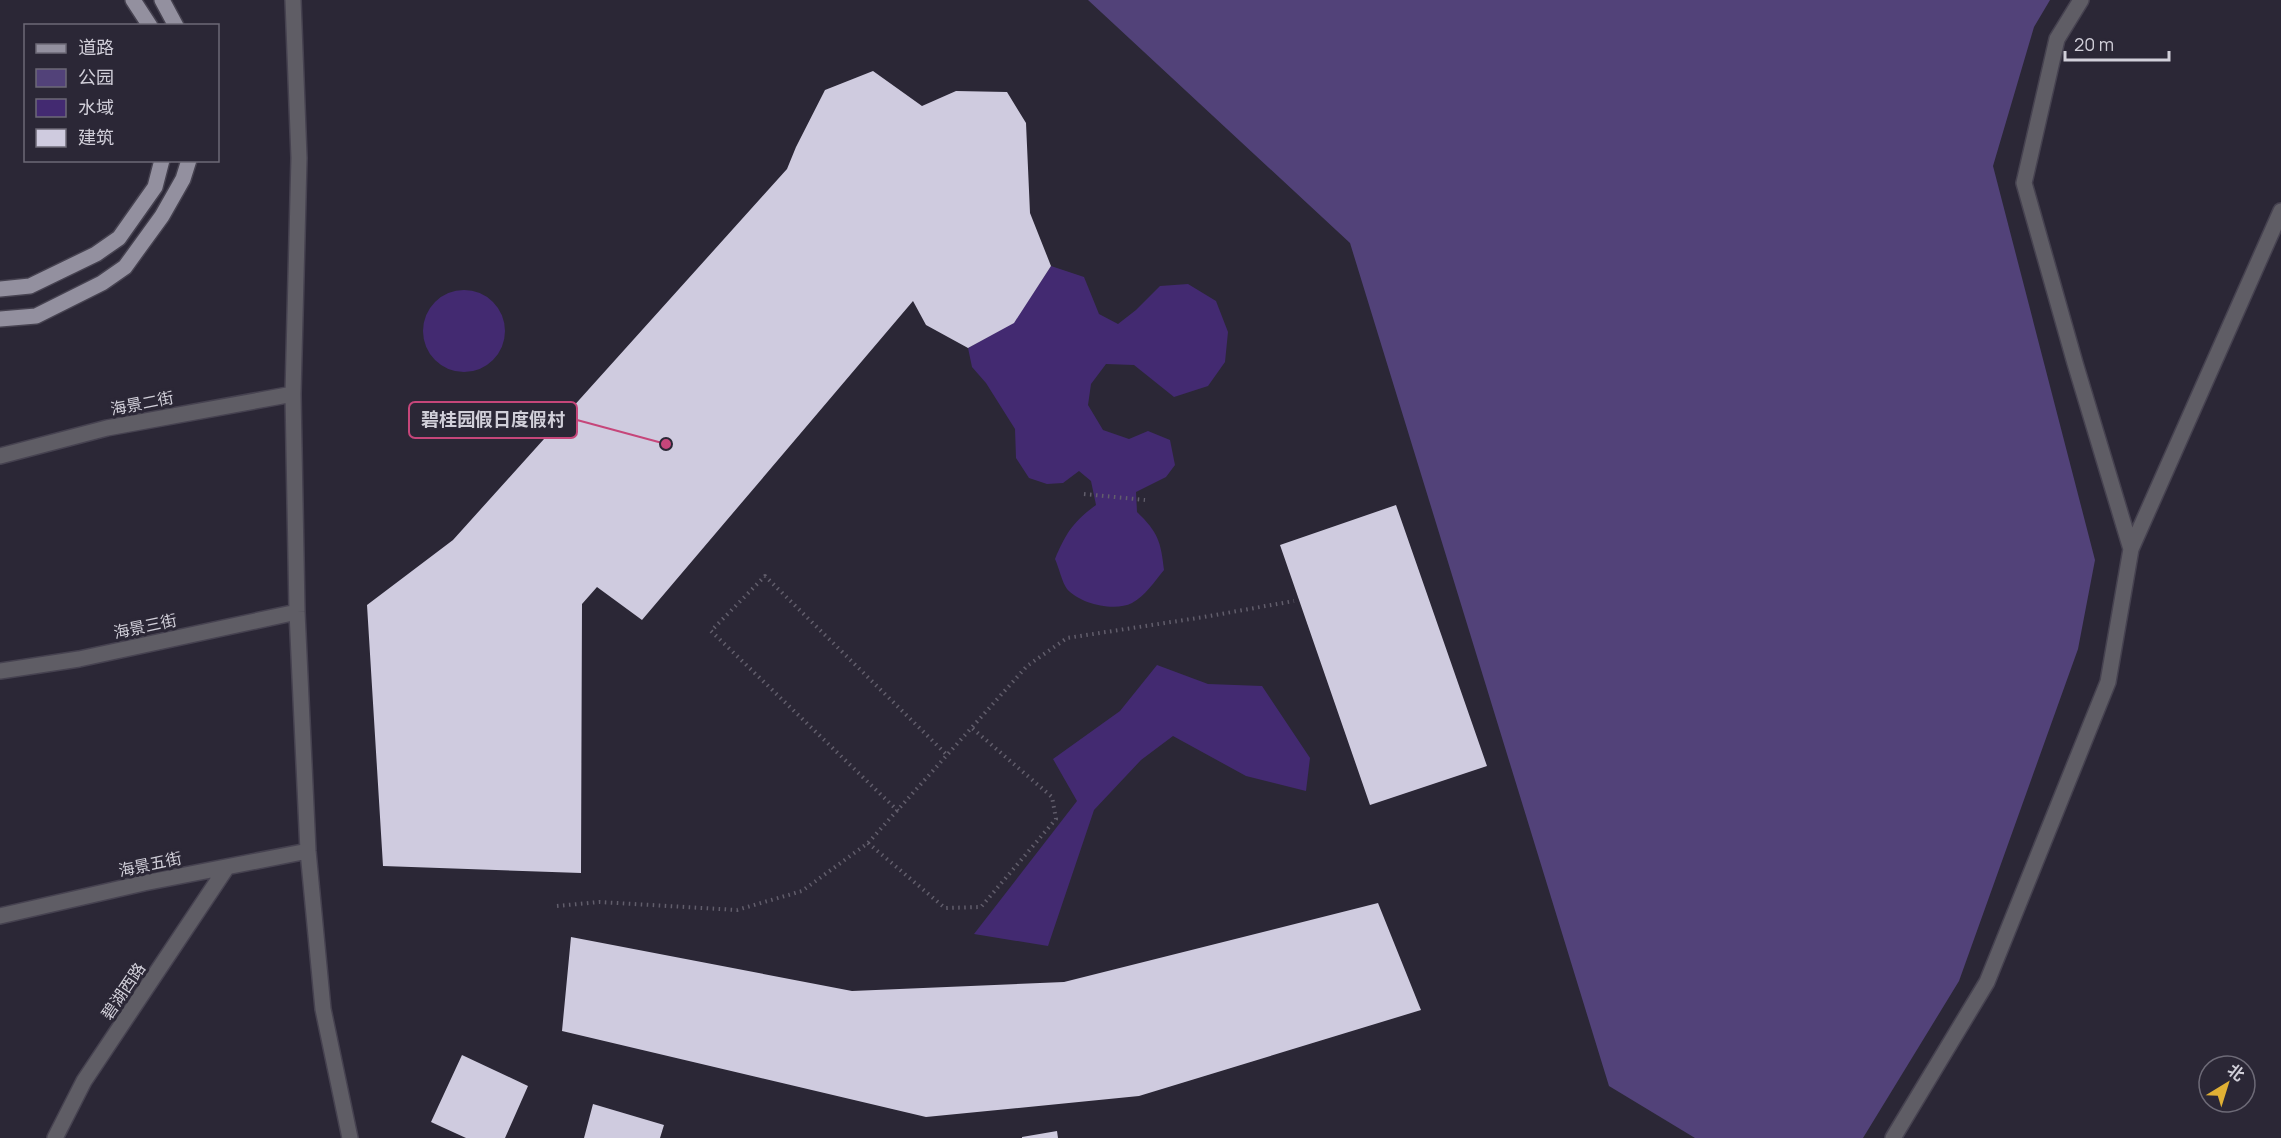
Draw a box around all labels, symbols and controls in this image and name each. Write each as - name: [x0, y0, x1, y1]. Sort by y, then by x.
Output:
- legend: [24, 24, 219, 162]
- scale bar: [2065, 24, 2168, 62]
- text: 20 m: [2074, 32, 2114, 56]
- text: 道路: [78, 35, 114, 59]
- text: 公园: [78, 65, 114, 89]
- text: 水域: [78, 95, 114, 119]
- text: 建筑: [78, 125, 114, 149]
- street label: 海景二街: [108, 386, 176, 420]
- callout: 碧桂园假日度假村: [409, 402, 577, 438]
- text: 碧桂园假日度假村: [421, 407, 565, 431]
- street label: 海景三街: [111, 609, 179, 643]
- street label: 海景五街: [116, 847, 184, 881]
- street label: 碧湖西路: [96, 958, 150, 1024]
- north arrow: [2197, 1054, 2257, 1114]
- text: 北: [2223, 1059, 2249, 1086]

